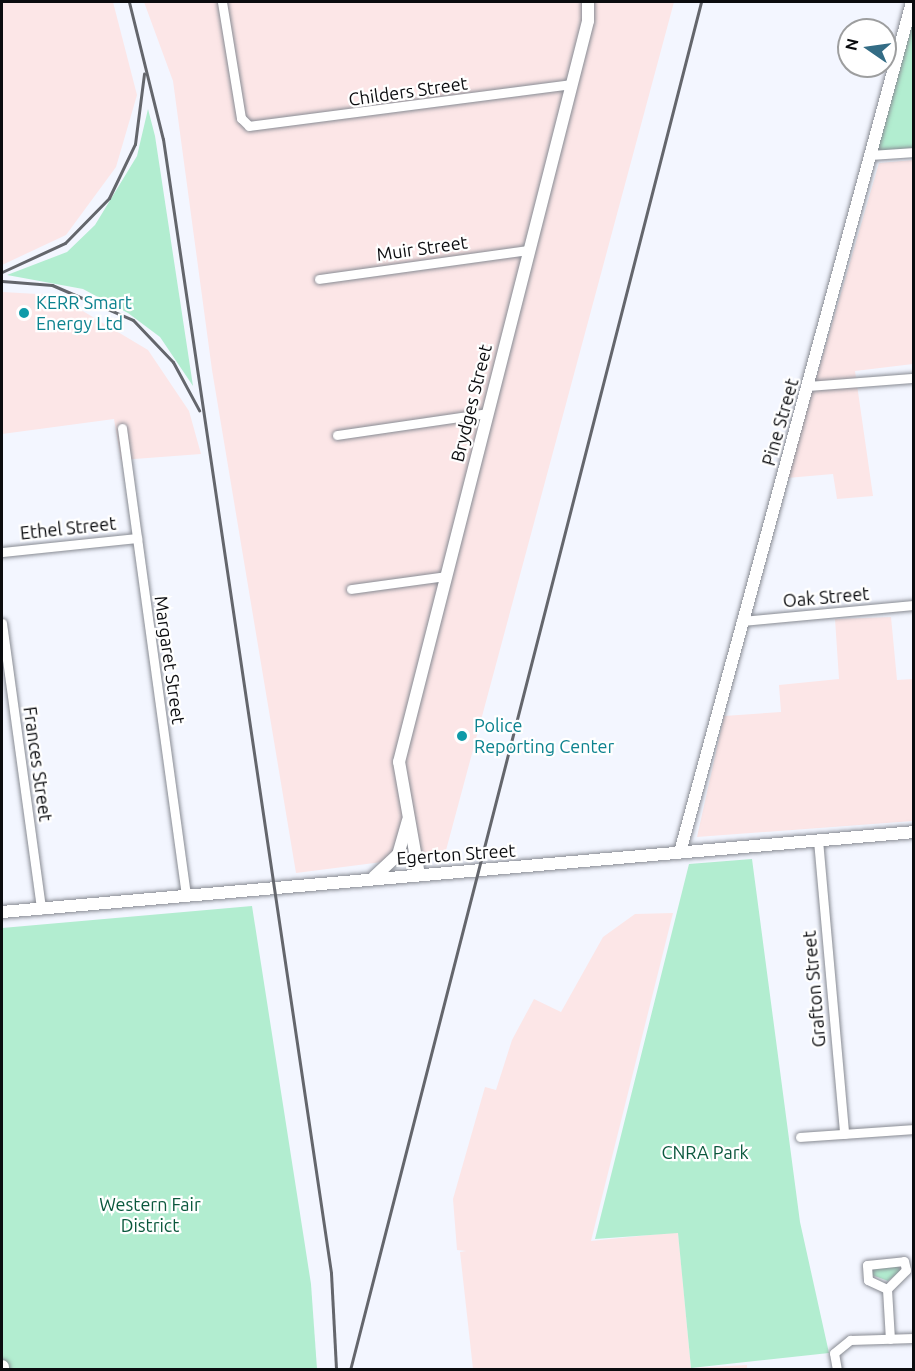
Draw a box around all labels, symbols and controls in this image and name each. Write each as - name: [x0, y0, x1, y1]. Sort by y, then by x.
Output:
- north arrow: [837, 18, 897, 78]
- text: N: [841, 37, 862, 52]
- street label: Childers Street: [347, 72, 469, 110]
- street label: Muir Street: [375, 231, 469, 265]
- place label: KERR Smart Energy Ltd: [36, 292, 132, 334]
- marker: KERR Smart Energy Ltd: [17, 306, 31, 320]
- street label: Brydges Street: [446, 342, 496, 464]
- street label: Pine Street: [757, 376, 803, 468]
- street label: Ethel Street: [19, 512, 117, 544]
- street label: Oak Street: [782, 582, 870, 612]
- street label: Margaret Street: [150, 594, 190, 726]
- street label: Frances Street: [19, 705, 57, 823]
- place label: Police Reporting Center: [474, 715, 614, 758]
- marker: Police Reporting Center: [455, 729, 469, 743]
- street label: Egerton Street: [396, 839, 516, 869]
- street label: Grafton Street: [798, 930, 830, 1048]
- park label: CNRA Park: [661, 1141, 749, 1163]
- park label: Western Fair District: [99, 1194, 201, 1236]

